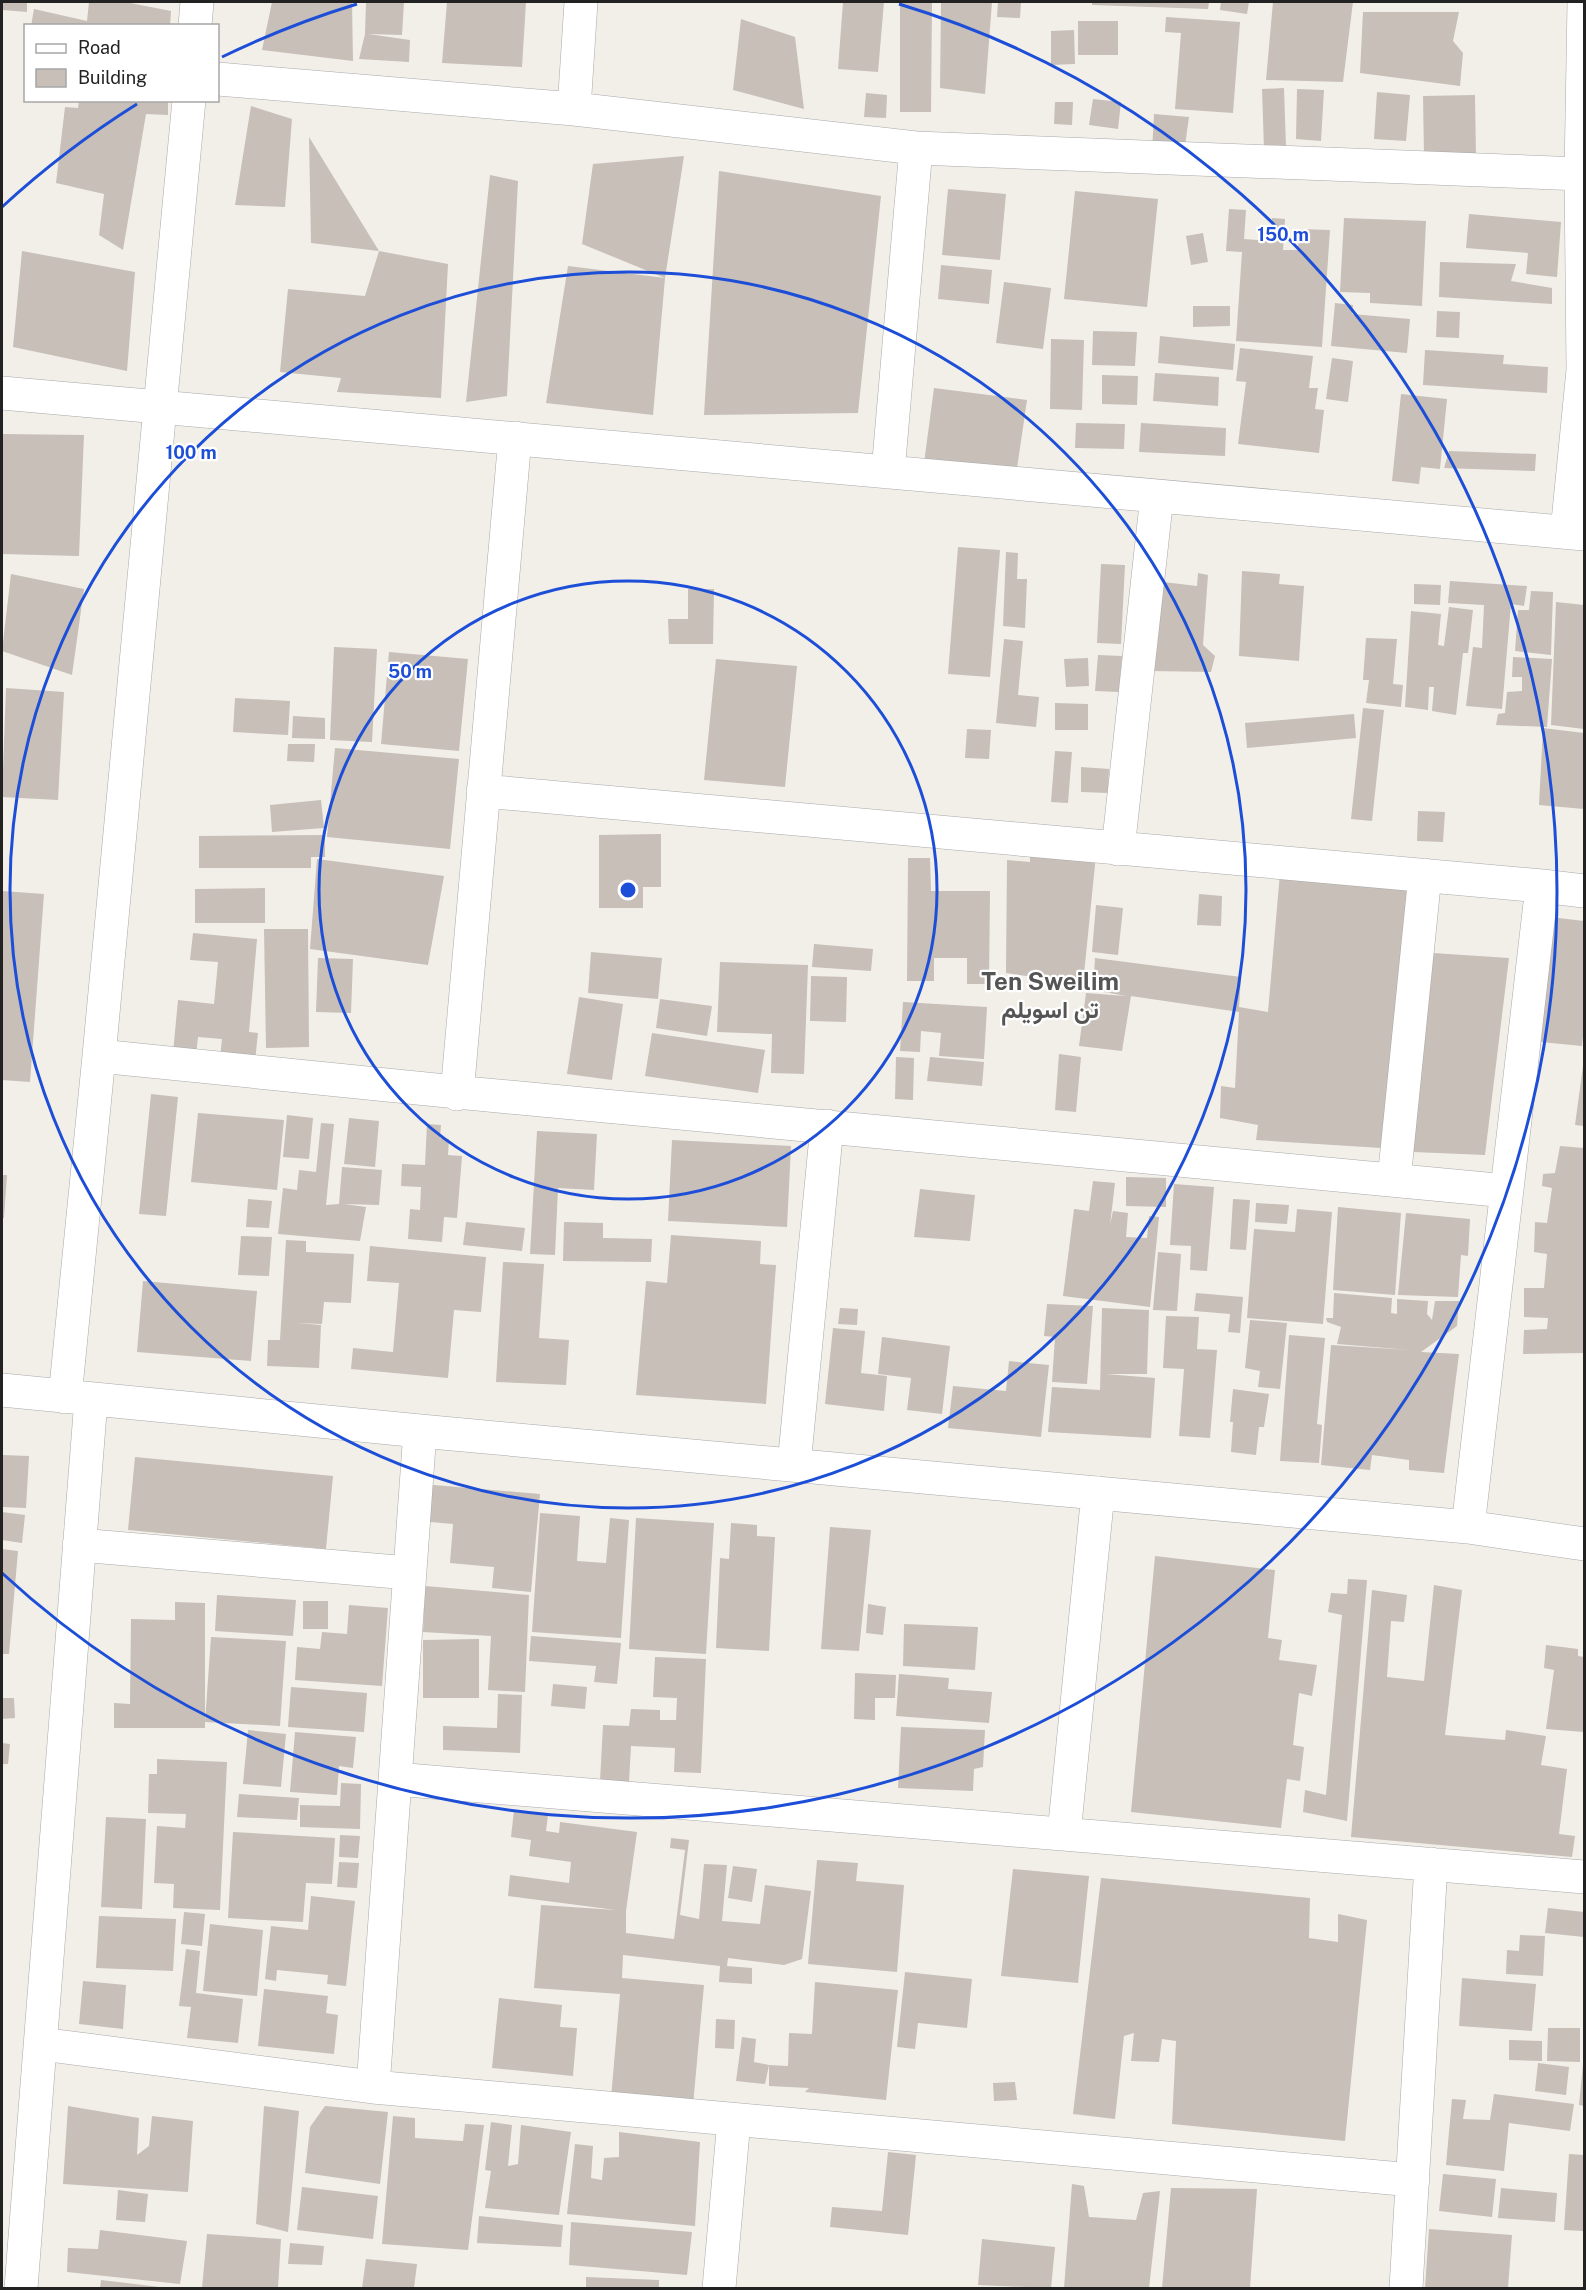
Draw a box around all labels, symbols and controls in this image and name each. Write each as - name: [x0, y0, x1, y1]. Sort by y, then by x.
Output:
- legend: [24, 24, 219, 102]
- text: Road: [78, 37, 121, 58]
- text: Building: [78, 67, 147, 88]
- text: 150 m: [1257, 224, 1309, 245]
- text: 100 m: [165, 442, 217, 463]
- text: 50 m: [388, 661, 432, 682]
- centre of rings: [618, 880, 638, 900]
- district label: Ten Sweilim تن اسويلم: [981, 967, 1119, 1026]

